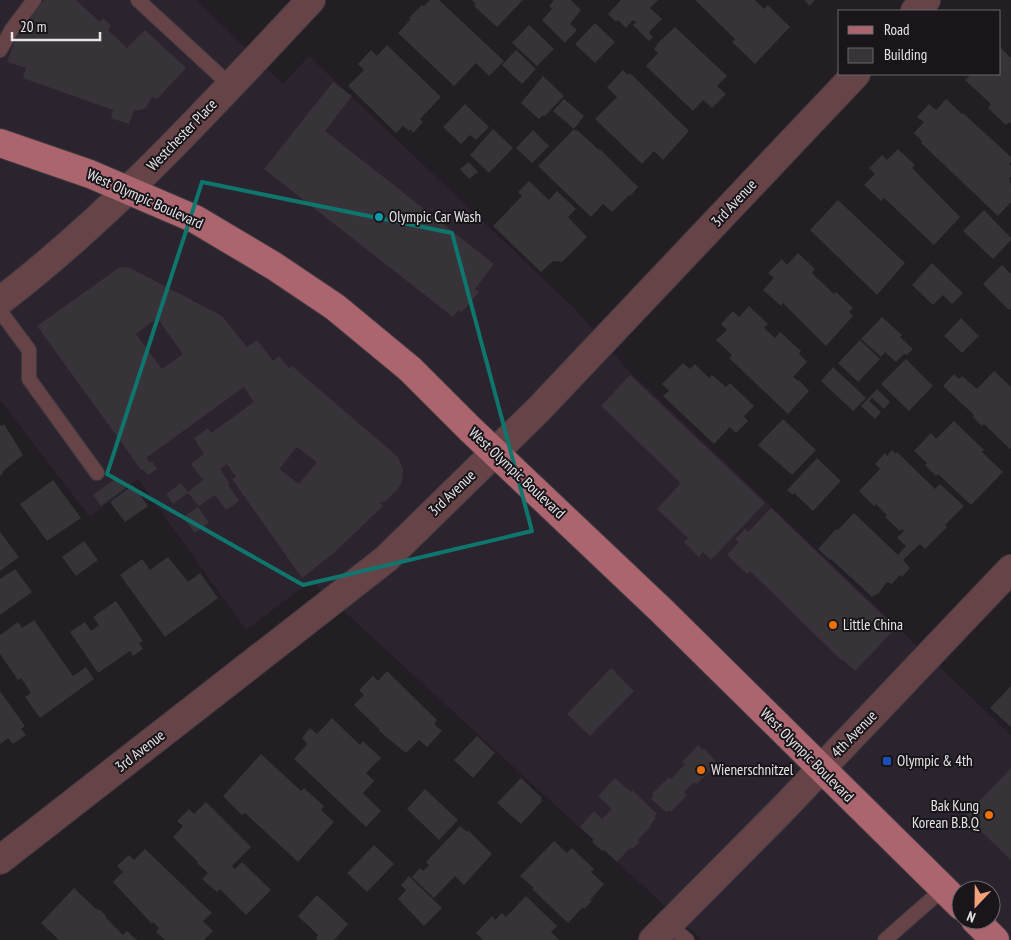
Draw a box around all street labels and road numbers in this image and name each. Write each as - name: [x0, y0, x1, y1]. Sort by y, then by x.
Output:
- street label: Westchester Place: [142, 95, 221, 175]
- street label: West Olympic Boulevard: [84, 164, 206, 233]
- street label: 3rd Avenue: [707, 175, 760, 230]
- street label: West Olympic Boulevard: [465, 423, 570, 522]
- street label: 3rd Avenue: [424, 466, 479, 520]
- street label: West Olympic Boulevard: [756, 704, 858, 806]
- street label: 4th Avenue: [827, 706, 881, 761]
- street label: 3rd Avenue: [111, 725, 168, 776]

